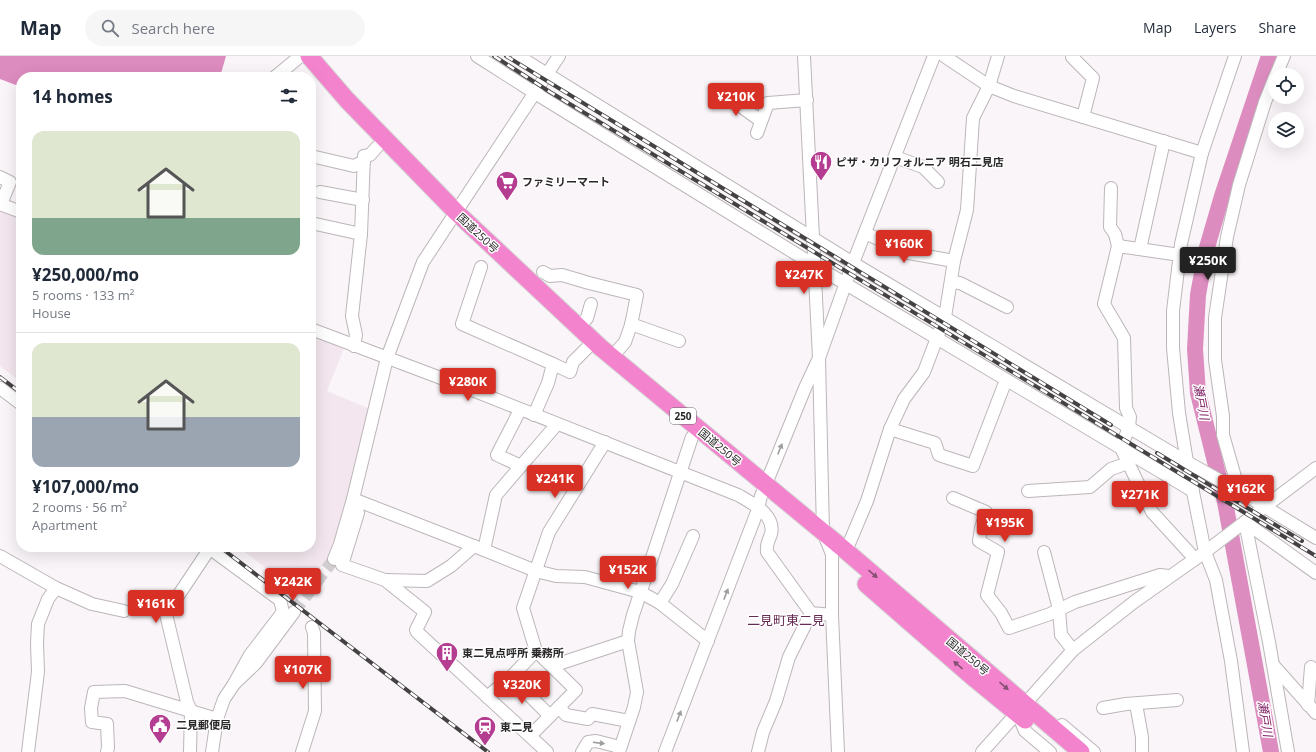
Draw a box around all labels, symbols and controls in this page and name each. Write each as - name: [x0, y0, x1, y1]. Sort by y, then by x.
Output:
- search box: [85, 10, 365, 46]
- text: Map: [20, 15, 61, 41]
- icon: search: [99, 17, 121, 39]
- text: Search here: [131, 18, 215, 38]
- text: Map: [1143, 18, 1172, 37]
- text: Layers: [1194, 18, 1236, 37]
- text: Share: [1258, 18, 1296, 37]
- map controls: [1268, 68, 1304, 148]
- button: locate: [1268, 68, 1304, 104]
- pin: ¥210K: [708, 83, 764, 117]
- text: 14 homes: [32, 85, 113, 108]
- icon: filters: [278, 85, 300, 107]
- text: ¥210K: [717, 87, 755, 105]
- button: layers: [1268, 112, 1304, 148]
- restaurant icon: ピザ・カリフォルニア 明石二見店: [808, 149, 834, 182]
- place label: ピザ・カリフォルニア 明石二見店: [836, 154, 1004, 169]
- icon: home: [130, 157, 202, 229]
- supermarket icon: ファミリーマート: [494, 169, 520, 202]
- place label: ファミリーマート: [522, 174, 610, 189]
- street label: 国道250号: [454, 209, 502, 256]
- pin: ¥160K: [876, 230, 932, 264]
- text: ¥160K: [885, 234, 923, 252]
- pin: ¥250K: [1180, 247, 1236, 281]
- text: ¥250K: [1189, 251, 1227, 269]
- pin: ¥247K: [776, 261, 832, 295]
- text: ¥250,000/mo: [32, 263, 139, 286]
- text: ¥247K: [785, 265, 823, 283]
- text: 5 rooms · 133 m²: [32, 286, 134, 304]
- text: House: [32, 304, 71, 322]
- pin: ¥280K: [440, 368, 496, 402]
- icon: home: [130, 369, 202, 441]
- text: ¥280K: [449, 372, 487, 390]
- water label: 瀬戸川: [1190, 383, 1214, 423]
- road number: 250: [670, 408, 696, 424]
- street label: 国道250号: [696, 424, 745, 469]
- one-way arrow: [778, 443, 784, 455]
- pin: ¥241K: [527, 465, 583, 499]
- text: ¥241K: [536, 469, 574, 487]
- text: ¥107,000/mo: [32, 475, 139, 498]
- pin: ¥162K: [1218, 475, 1274, 509]
- text: ¥162K: [1227, 479, 1265, 497]
- pin: ¥271K: [1112, 481, 1168, 515]
- text: ¥271K: [1121, 485, 1159, 503]
- text: 2 rooms · 56 m²: [32, 498, 127, 516]
- pin: ¥195K: [977, 509, 1033, 543]
- text: ¥195K: [986, 513, 1024, 531]
- text: Apartment: [32, 516, 97, 534]
- pin: ¥152K: [600, 556, 656, 590]
- text: ¥152K: [609, 560, 647, 578]
- pin: ¥242K: [265, 568, 321, 602]
- one-way arrow: [868, 570, 878, 579]
- text: ¥242K: [274, 572, 312, 590]
- one-way arrow: [723, 588, 729, 600]
- pin: ¥161K: [128, 590, 184, 624]
- text: ¥161K: [137, 594, 175, 612]
- district label: 二見町東二見: [747, 611, 825, 629]
- street label: 国道250号: [944, 633, 993, 678]
- building icon: 東二見点呼所 乗務所: [434, 640, 460, 673]
- place label: 東二見点呼所 乗務所: [462, 645, 564, 660]
- pin: ¥107K: [275, 656, 331, 690]
- text: ¥107K: [284, 660, 322, 678]
- one-way arrow: [953, 660, 964, 669]
- pin: ¥320K: [494, 671, 550, 705]
- text: ¥320K: [503, 675, 541, 693]
- one-way arrow: [998, 682, 1009, 691]
- water label: 瀬戸川: [1254, 700, 1277, 740]
- one-way arrow: [677, 709, 683, 721]
- public building icon: 二見郵便局: [147, 712, 173, 745]
- station icon: 東二見: [472, 714, 498, 747]
- place label: 二見郵便局: [176, 717, 231, 732]
- place label: 東二見: [500, 719, 533, 734]
- one-way arrow: [593, 740, 605, 746]

